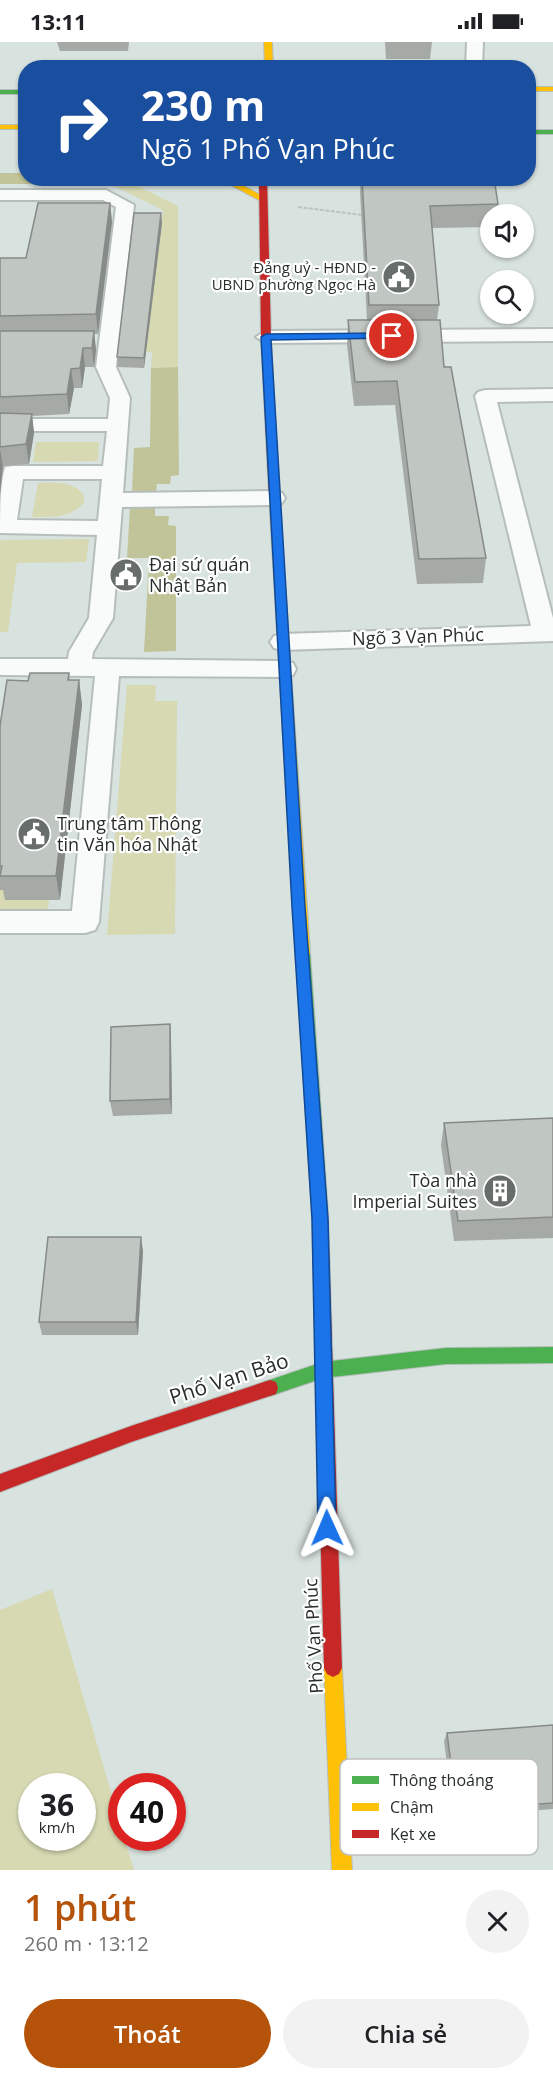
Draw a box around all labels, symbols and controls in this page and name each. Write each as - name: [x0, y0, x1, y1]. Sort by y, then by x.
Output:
- text: 13:11: [30, 6, 87, 36]
- text: 230 m: [141, 76, 265, 133]
- icon: right: [42, 84, 120, 162]
- text: Ngõ 1 Phố Vạn Phúc: [141, 130, 395, 167]
- map controls: [480, 204, 534, 324]
- button: sound: [480, 204, 534, 258]
- place label: Đảng uỷ - HĐND - UBND phường Ngọc Hà: [212, 257, 376, 294]
- public building icon: Đảng uỷ - HĐND - UBND phường Ngọc Hà: [381, 259, 417, 295]
- button: search: [480, 270, 534, 324]
- pin: [366, 310, 417, 361]
- icon: arrive: [375, 319, 408, 352]
- place label: Đại sứ quán Nhật Bản: [149, 552, 250, 597]
- public building icon: Đại sứ quán Nhật Bản: [108, 557, 144, 593]
- street label: Ngõ 3 Vạn Phúc: [352, 622, 485, 650]
- place label: Trung tâm Thông tin Văn hóa Nhật: [57, 811, 201, 856]
- public building icon: Trung tâm Thông tin Văn hóa Nhật: [16, 816, 52, 852]
- place label: Tòa nhà Imperial Suites: [353, 1168, 477, 1213]
- building icon: Tòa nhà Imperial Suites: [482, 1173, 518, 1209]
- street label: Phố Vạn Bảo: [165, 1346, 292, 1411]
- position arrow: [295, 1496, 359, 1560]
- street label: Phố Vạn Phúc: [298, 1577, 328, 1694]
- legend: [340, 1759, 538, 1855]
- text: Thông thoáng: [390, 1769, 494, 1791]
- speed limit sign: 40: [108, 1773, 186, 1851]
- text: 36: [40, 1784, 74, 1825]
- text: Chậm: [390, 1796, 434, 1818]
- text: km/h: [39, 1817, 75, 1837]
- text: Kẹt xe: [390, 1823, 436, 1845]
- text: 1 phút: [24, 1883, 136, 1932]
- button: close: [466, 1890, 529, 1953]
- text: 260 m · 13:12: [24, 1930, 149, 1957]
- button: Thoát: [24, 1999, 271, 2068]
- button: Chia sẻ: [283, 1999, 529, 2068]

